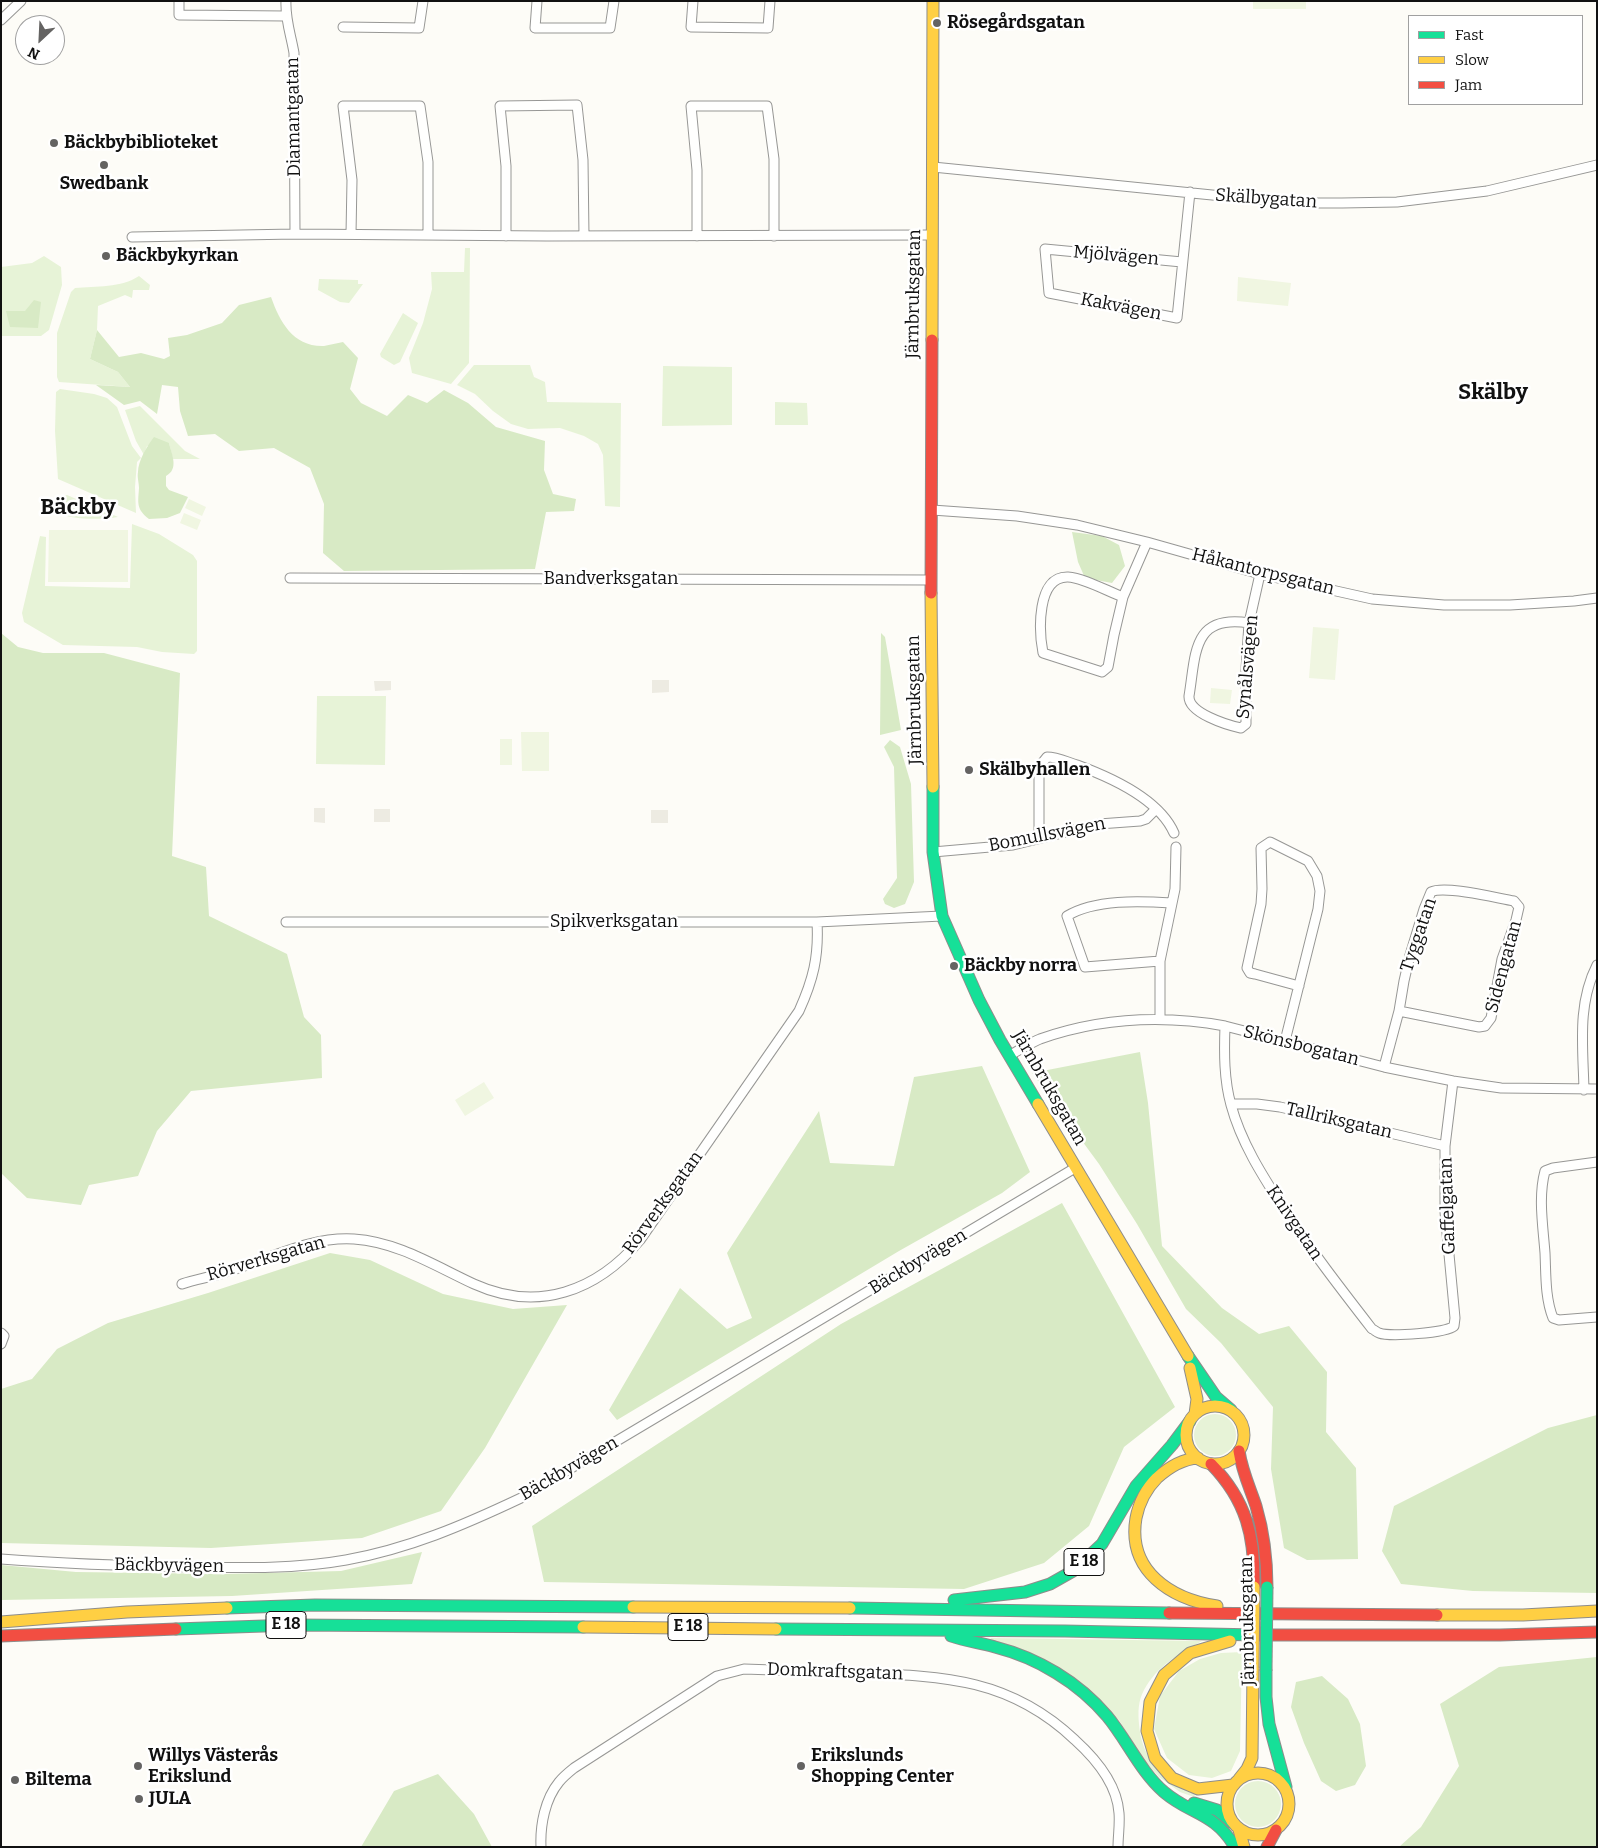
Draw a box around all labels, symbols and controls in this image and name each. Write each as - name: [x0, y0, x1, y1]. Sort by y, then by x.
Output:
- place label: Rösegårdsgatan: [947, 12, 1085, 34]
- north arrow: [15, 15, 65, 65]
- legend: [1408, 15, 1583, 105]
- marker: Rösegårdsgatan: [931, 17, 943, 29]
- text: Fast: [1455, 26, 1484, 44]
- text: N: [25, 43, 42, 63]
- text: Slow: [1455, 51, 1489, 69]
- street label: Diamantgatan: [282, 57, 306, 177]
- text: Jam: [1455, 76, 1482, 94]
- place label: Bäckbybiblioteket: [64, 132, 218, 154]
- marker: Bäckbybiblioteket: [48, 137, 60, 149]
- marker: Swedbank: [98, 159, 110, 171]
- place label: Swedbank: [60, 173, 148, 195]
- street label: Skälbygatan: [1214, 185, 1318, 213]
- street label: Järnbruksgatan: [902, 229, 926, 359]
- street label: Mjölvägen: [1072, 241, 1160, 271]
- place label: Bäckbykyrkan: [116, 245, 238, 267]
- marker: Bäckbykyrkan: [100, 250, 112, 262]
- street label: Kakvägen: [1079, 289, 1163, 325]
- district label: Skälby: [1458, 380, 1528, 406]
- district label: Bäckby: [40, 495, 116, 521]
- street label: Håkantorpsgatan: [1190, 544, 1336, 600]
- street label: Bandverksgatan: [544, 568, 678, 590]
- street label: Synålsvägen: [1233, 614, 1263, 720]
- street label: Järnbruksgatan: [903, 635, 927, 765]
- place label: Skälbyhallen: [979, 759, 1090, 781]
- marker: Skälbyhallen: [963, 764, 975, 776]
- street label: Bomullsvägen: [987, 813, 1107, 857]
- street label: Tyggatan: [1396, 895, 1442, 975]
- street label: Spikverksgatan: [550, 911, 678, 933]
- street label: Sidengatan: [1481, 918, 1527, 1016]
- place label: Bäckby norra: [964, 955, 1077, 977]
- marker: Bäckby norra: [948, 960, 960, 972]
- street label: Skönsbogatan: [1241, 1021, 1361, 1071]
- street label: Järnbruksgatan: [1007, 1027, 1091, 1149]
- street label: Tallriksgatan: [1284, 1098, 1394, 1144]
- street label: Rörverksgatan: [618, 1147, 708, 1259]
- street label: Gaffelgatan: [1436, 1157, 1460, 1255]
- street label: Knivgatan: [1261, 1182, 1327, 1264]
- street label: Bäckbyvägen: [865, 1224, 971, 1300]
- street label: Rörverksgatan: [204, 1232, 328, 1286]
- street label: Bäckbyvägen: [516, 1432, 622, 1506]
- road number: E 18: [1064, 1548, 1104, 1575]
- street label: Bäckbyvägen: [114, 1554, 224, 1578]
- street label: Järnbruksgatan: [1236, 1556, 1260, 1686]
- road number: E 18: [266, 1612, 306, 1638]
- road number: E 18: [668, 1614, 708, 1640]
- street label: Domkraftsgatan: [767, 1659, 903, 1685]
- place label: Willys Västerås Erikslund: [148, 1745, 278, 1788]
- place label: Erikslunds Shopping Center: [811, 1745, 954, 1788]
- marker: Willys Västerås Erikslund: [132, 1760, 144, 1772]
- marker: Erikslunds Shopping Center: [795, 1760, 807, 1772]
- place label: Biltema: [25, 1769, 92, 1791]
- marker: Biltema: [9, 1774, 21, 1786]
- place label: JULA: [149, 1788, 191, 1810]
- marker: JULA: [133, 1793, 145, 1805]

